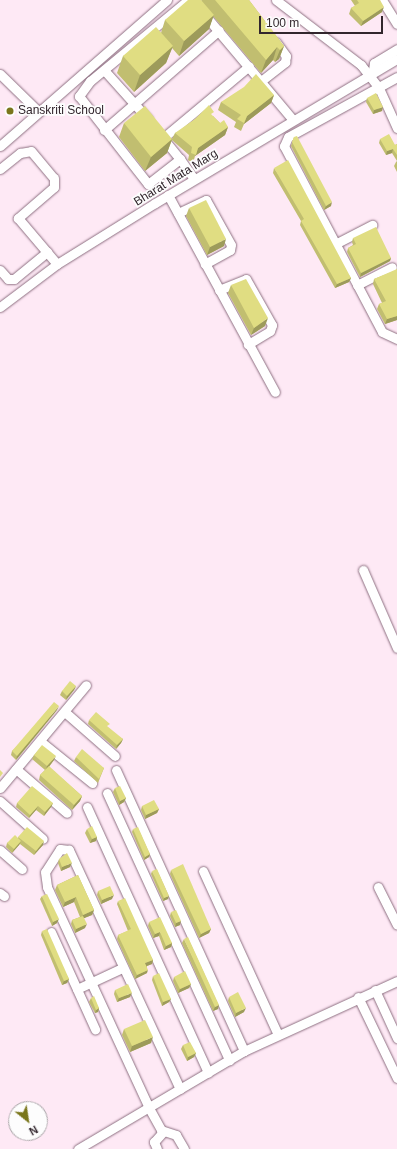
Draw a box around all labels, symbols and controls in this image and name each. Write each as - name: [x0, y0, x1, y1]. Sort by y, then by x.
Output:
- scale bar: [261, 8, 385, 34]
- text: 100 m: [266, 16, 299, 30]
- place label: Sanskriti School: [18, 104, 104, 118]
- marker: Sanskriti School: [5, 106, 15, 116]
- street label: Bharat Mata Marg: [131, 146, 221, 210]
- north arrow: [8, 1101, 48, 1141]
- text: N: [27, 1123, 40, 1138]

